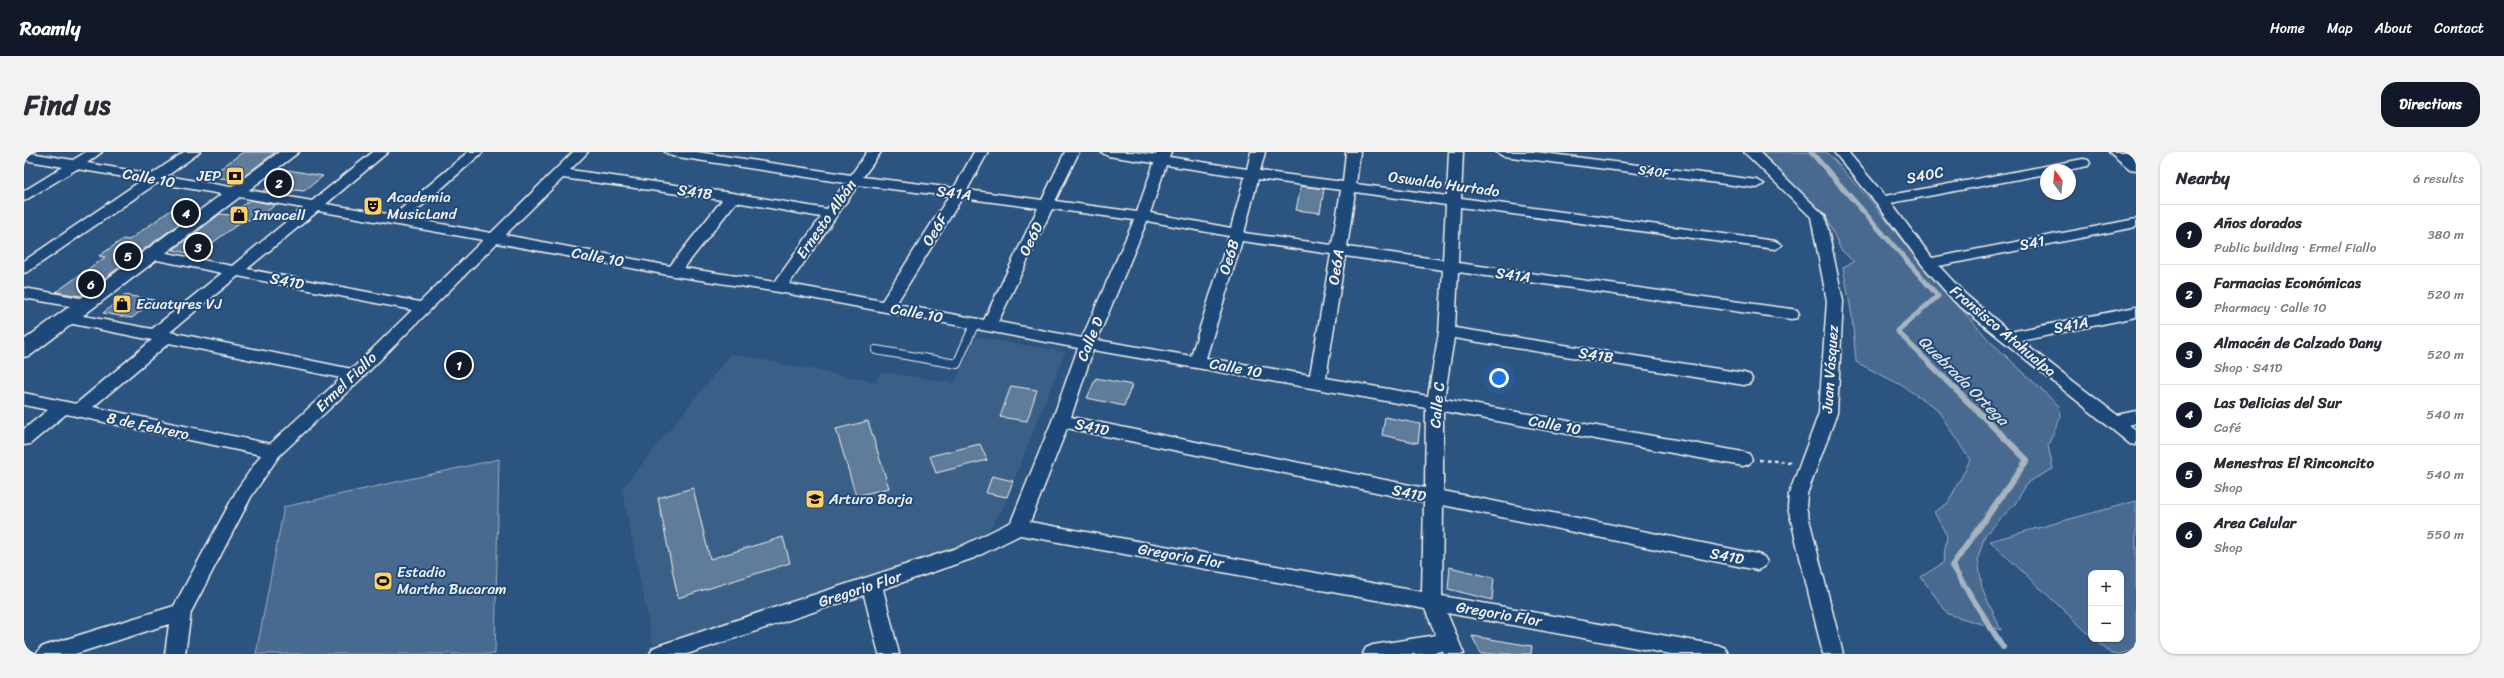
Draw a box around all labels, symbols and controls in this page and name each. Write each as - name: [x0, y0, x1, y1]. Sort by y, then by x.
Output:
- text: Roamly: [20, 12, 80, 45]
- text: Home: [2270, 16, 2305, 41]
- text: Map: [2327, 16, 2353, 41]
- text: About: [2375, 16, 2412, 41]
- text: Contact: [2434, 16, 2484, 41]
- text: Find us: [24, 80, 111, 129]
- button: Directions: [2381, 82, 2480, 127]
- street label: S40F: [1637, 158, 1672, 185]
- street label: S40C: [1904, 159, 1947, 191]
- street label: Calle 10: [121, 161, 177, 195]
- place label: JEP: [196, 163, 221, 189]
- street label: Oswaldo Hurtado: [1387, 163, 1502, 205]
- text: Nearby: [2176, 163, 2230, 193]
- north arrow: [2040, 164, 2076, 200]
- bank icon: JEP: [224, 165, 246, 187]
- text: 6 results: [2413, 167, 2464, 190]
- pin: 2: [266, 168, 292, 198]
- street label: Ernesto Albán: [789, 174, 863, 264]
- street label: S41B: [676, 177, 714, 207]
- street label: S41A: [935, 178, 973, 208]
- place label: Academia MusicLand: [386, 184, 457, 227]
- theatre icon: Academia MusicLand: [362, 195, 384, 217]
- pin: 4: [173, 198, 199, 228]
- place label: Invacell: [252, 202, 306, 228]
- shop icon: Invacell: [228, 204, 250, 226]
- street label: Oe6F: [915, 208, 955, 251]
- text: Años dorados: [2214, 210, 2302, 236]
- street label: Oe6D: [1012, 218, 1050, 260]
- text: 1: [2186, 223, 2192, 246]
- text: 380 m: [2427, 223, 2464, 246]
- street label: S41: [2017, 228, 2047, 258]
- pin: 3: [185, 232, 211, 262]
- street label: Oe6B: [1211, 236, 1247, 278]
- text: Public building · Ermel Fiallo: [2214, 236, 2376, 259]
- street label: Calle 10: [570, 240, 626, 274]
- pin: 5: [115, 241, 141, 271]
- street label: Oe6A: [1320, 247, 1352, 287]
- street label: S41A: [1494, 260, 1532, 290]
- street label: S41D: [268, 265, 306, 297]
- pin: 6: [78, 269, 104, 299]
- text: Farmacias Económicas: [2214, 270, 2361, 296]
- street label: Fransisco Atahualpa: [1944, 278, 2062, 384]
- text: 2: [2185, 283, 2193, 306]
- text: 520 m: [2427, 283, 2464, 306]
- place label: Ecuatyres VJ: [136, 291, 223, 317]
- shop icon: Ecuatyres VJ: [111, 293, 133, 315]
- street label: Calle 10: [889, 296, 945, 330]
- text: Pharmacy · Calle 10: [2214, 296, 2326, 319]
- street label: S41A: [2051, 309, 2091, 341]
- street label: Calle D: [1069, 313, 1111, 365]
- street label: Juan Vásquez: [1814, 323, 1846, 415]
- water label: Quebrada Ortega: [1911, 328, 2018, 434]
- text: Almacén de Calzado Dany: [2214, 330, 2382, 356]
- street label: S41B: [1577, 339, 1616, 371]
- text: 3: [2185, 343, 2193, 366]
- text: 520 m: [2427, 343, 2464, 366]
- street label: Ermel Fiallo: [309, 345, 383, 418]
- pin: 1: [446, 350, 472, 380]
- street label: Calle 10: [1208, 351, 1264, 385]
- text: Shop · S41D: [2214, 356, 2282, 379]
- your location: [1489, 368, 1509, 388]
- street label: Calle C: [1422, 380, 1452, 429]
- text: Las Delicias del Sur: [2214, 390, 2341, 416]
- text: 4: [2185, 403, 2193, 426]
- text: 540 m: [2426, 403, 2464, 426]
- street label: 8 de Febrero: [104, 405, 192, 447]
- street label: Calle 10: [1527, 408, 1583, 442]
- street label: S41D: [1073, 411, 1111, 443]
- text: Café: [2214, 416, 2241, 439]
- text: Menestras El Rinconcito: [2214, 450, 2374, 476]
- text: 5: [2185, 463, 2193, 486]
- text: 540 m: [2426, 463, 2464, 486]
- text: Shop: [2214, 476, 2242, 499]
- street label: S41D: [1390, 477, 1428, 509]
- place label: Arturo Borja: [828, 486, 913, 512]
- school or university icon: Arturo Borja: [804, 488, 826, 510]
- text: Area Celular: [2214, 510, 2296, 536]
- text: 6: [2185, 523, 2193, 546]
- text: 550 m: [2427, 523, 2464, 546]
- street label: Gregorio Flor: [1136, 536, 1227, 576]
- text: Shop: [2214, 536, 2242, 559]
- street label: S41D: [1708, 540, 1746, 572]
- place label: Estadio Martha Bucaram: [397, 559, 507, 602]
- street label: Gregorio Flor: [815, 563, 906, 615]
- sports icon: Estadio Martha Bucaram: [372, 570, 394, 592]
- map controls: [2088, 570, 2124, 642]
- button: +: [2088, 570, 2124, 606]
- street label: Gregorio Flor: [1454, 594, 1545, 634]
- button: −: [2088, 606, 2124, 642]

